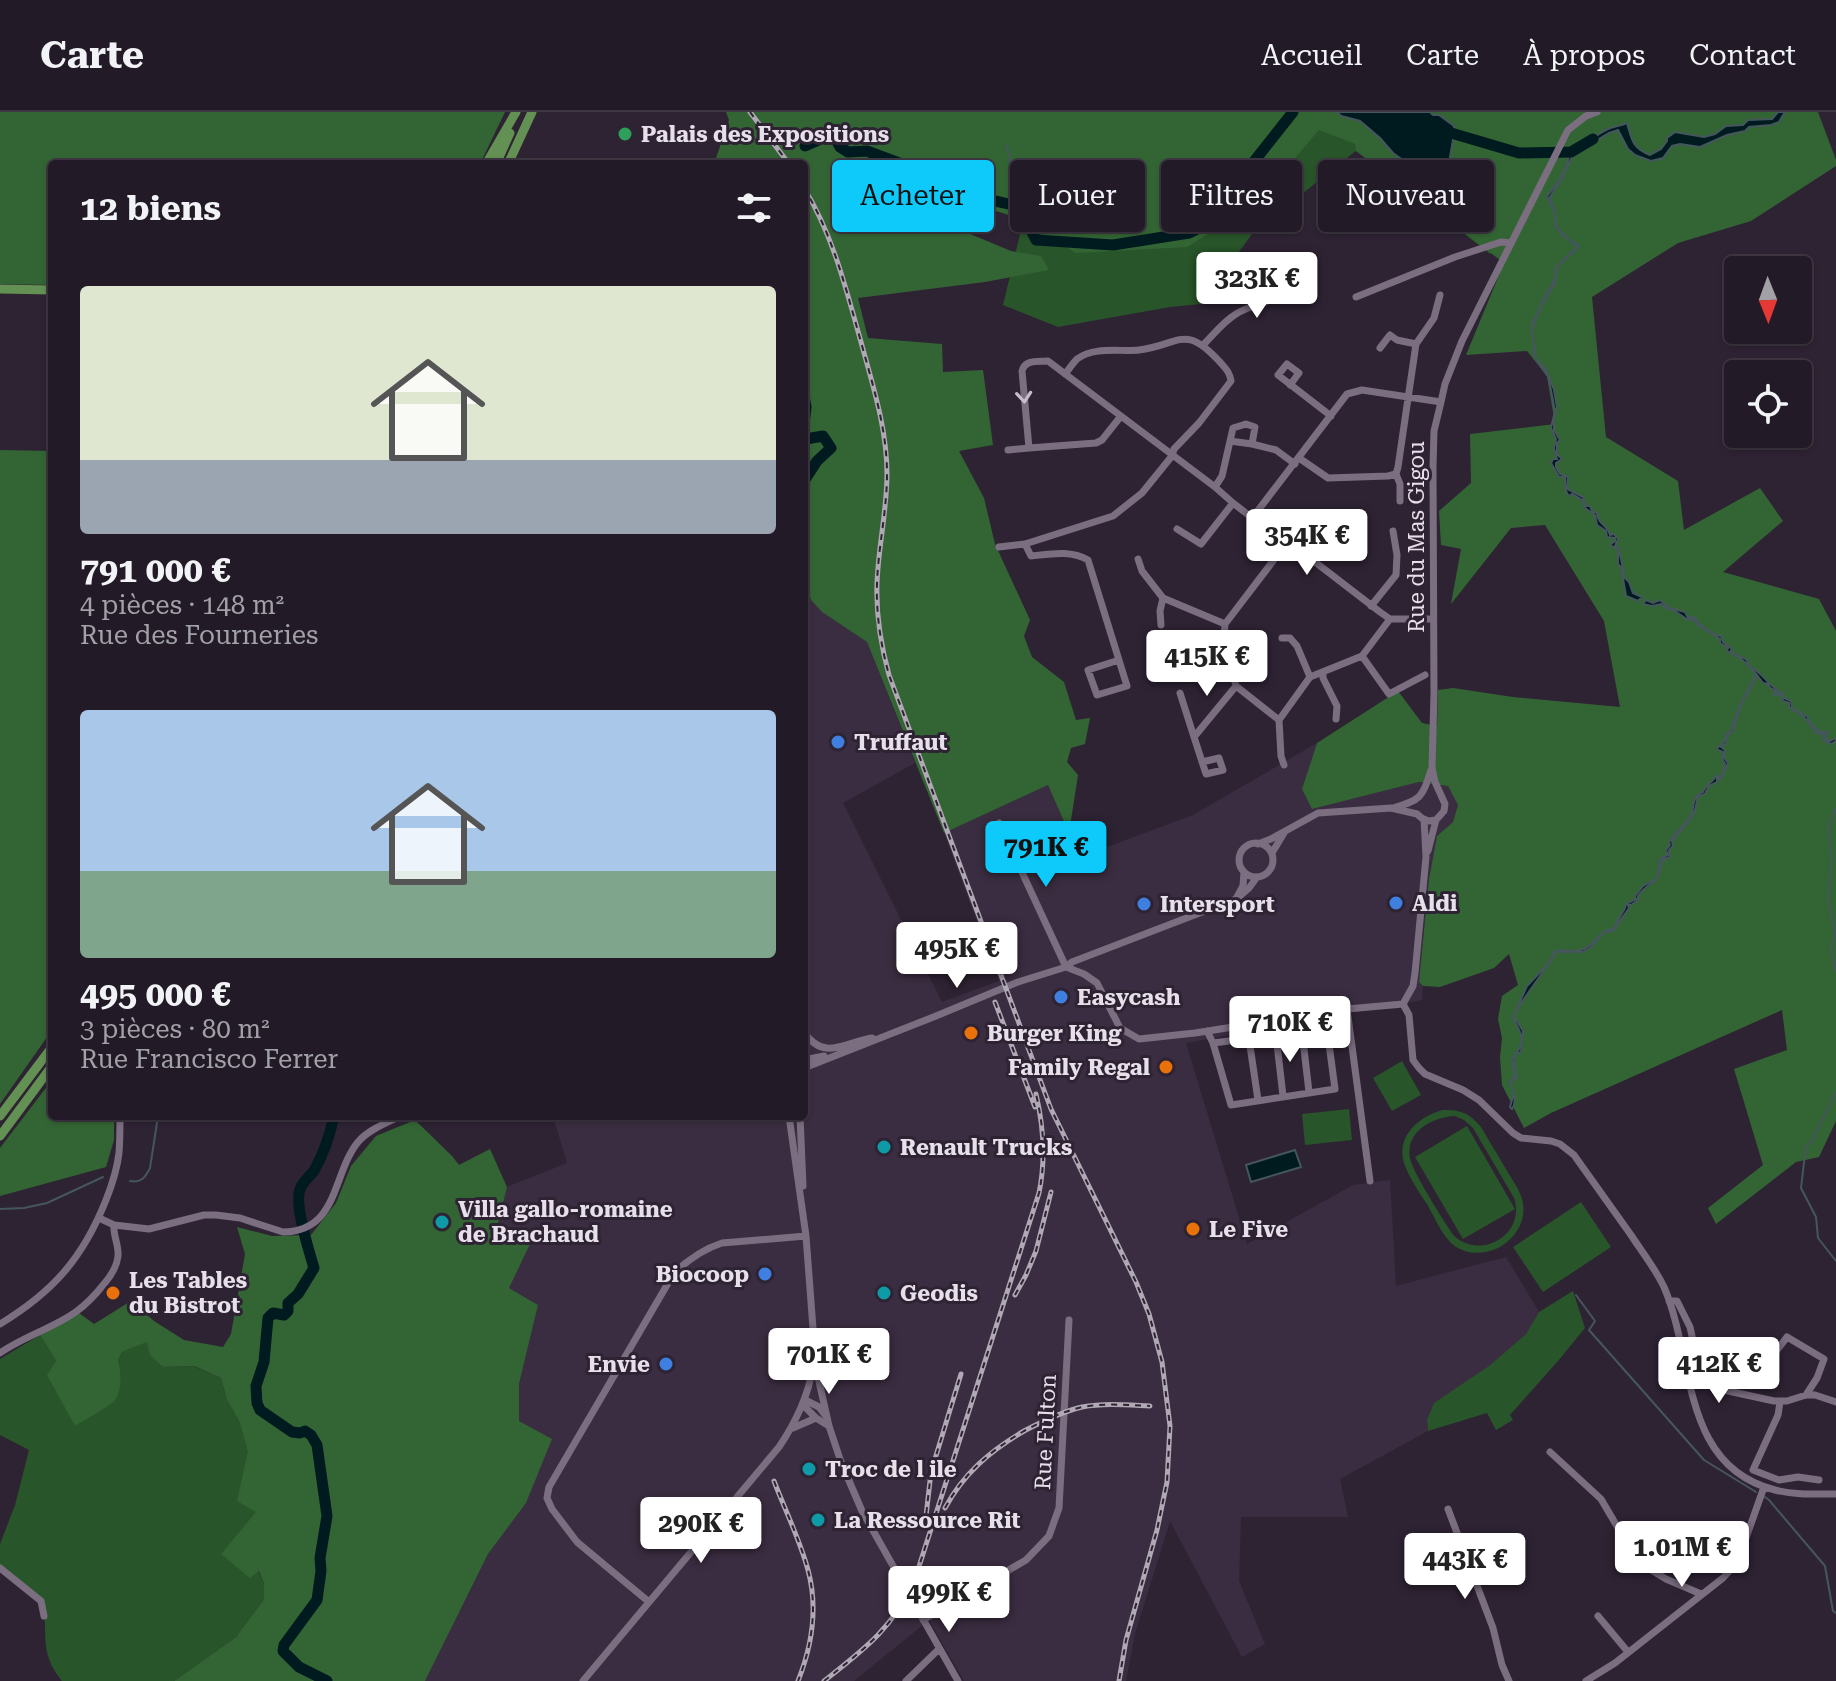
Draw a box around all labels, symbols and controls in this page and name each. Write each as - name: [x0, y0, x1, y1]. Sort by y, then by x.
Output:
- text: Carte: [40, 33, 144, 77]
- text: Accueil: [1261, 39, 1362, 72]
- text: Carte: [1406, 39, 1479, 72]
- text: À propos: [1523, 39, 1645, 72]
- text: Contact: [1689, 39, 1796, 72]
- place label: Palais des Expositions: [641, 122, 889, 147]
- marker: Palais des Expositions: [616, 125, 634, 143]
- chip: Acheter: [832, 160, 994, 232]
- chip: Louer: [1010, 160, 1145, 232]
- chip: Filtres: [1161, 160, 1302, 232]
- chip: Nouveau: [1318, 160, 1494, 232]
- icon: filters: [732, 186, 776, 230]
- text: 12 biens: [80, 188, 221, 228]
- pin: 323K €: [1192, 252, 1322, 320]
- north arrow: [1724, 256, 1812, 344]
- map controls: [1724, 256, 1812, 448]
- text: 323K €: [1214, 263, 1300, 293]
- icon: home: [356, 338, 500, 482]
- button: locate: [1724, 360, 1812, 448]
- one-way arrow: [1016, 391, 1033, 404]
- street label: Rue du Mas Gigou: [1404, 441, 1429, 633]
- pin: 354K €: [1242, 509, 1372, 577]
- text: 354K €: [1264, 520, 1350, 550]
- text: 791 000 €: [80, 550, 230, 590]
- text: 4 pièces · 148 m²: [80, 590, 284, 620]
- text: Rue des Fourneries: [80, 620, 318, 650]
- pin: 415K €: [1142, 630, 1272, 698]
- text: 415K €: [1164, 641, 1250, 671]
- place label: Truffaut: [854, 730, 948, 755]
- marker: Truffaut: [829, 733, 847, 751]
- icon: home: [356, 762, 500, 906]
- pin: 791K €: [981, 821, 1111, 889]
- text: 791K €: [1003, 832, 1089, 862]
- place label: Aldi: [1412, 891, 1457, 916]
- place label: Intersport: [1160, 892, 1275, 917]
- marker: Aldi: [1387, 894, 1405, 912]
- marker: Intersport: [1135, 895, 1153, 913]
- pin: 495K €: [892, 922, 1022, 990]
- text: 495K €: [914, 933, 1000, 963]
- text: 495 000 €: [80, 974, 230, 1014]
- place label: Easycash: [1077, 985, 1181, 1010]
- marker: Easycash: [1052, 988, 1070, 1006]
- pin: 710K €: [1225, 996, 1355, 1064]
- text: 710K €: [1247, 1007, 1333, 1037]
- text: 3 pièces · 80 m²: [80, 1014, 270, 1044]
- place label: Burger King: [987, 1021, 1122, 1046]
- marker: Burger King: [962, 1024, 980, 1042]
- text: Rue Francisco Ferrer: [80, 1044, 338, 1074]
- place label: Family Regal: [1008, 1055, 1150, 1080]
- marker: Family Regal: [1157, 1058, 1175, 1076]
- place label: Renault Trucks: [900, 1135, 1072, 1160]
- marker: Renault Trucks: [875, 1138, 893, 1156]
- place label: Villa gallo-romaine de Brachaud: [458, 1197, 673, 1247]
- marker: Villa gallo-romaine de Brachaud: [433, 1213, 451, 1231]
- place label: Le Five: [1209, 1217, 1288, 1242]
- marker: Le Five: [1184, 1220, 1202, 1238]
- place label: Biocoop: [656, 1262, 749, 1287]
- marker: Biocoop: [756, 1265, 774, 1283]
- place label: Les Tables du Bistrot: [129, 1268, 247, 1318]
- place label: Geodis: [900, 1281, 978, 1306]
- marker: Les Tables du Bistrot: [104, 1284, 122, 1302]
- marker: Geodis: [875, 1284, 893, 1302]
- pin: 701K €: [764, 1328, 894, 1396]
- pin: 412K €: [1654, 1337, 1784, 1405]
- text: 701K €: [786, 1339, 872, 1369]
- text: 412K €: [1676, 1348, 1762, 1378]
- place label: Envie: [588, 1352, 650, 1377]
- marker: Envie: [657, 1355, 675, 1373]
- street label: Rue Fulton: [1030, 1374, 1061, 1490]
- place label: Troc de l ile: [825, 1457, 957, 1482]
- marker: Troc de l ile: [800, 1460, 818, 1478]
- pin: 290K €: [636, 1497, 766, 1565]
- text: 290K €: [658, 1508, 744, 1538]
- place label: La Ressource Rit: [834, 1508, 1020, 1533]
- marker: La Ressource Rit: [809, 1511, 827, 1529]
- pin: 1.01M €: [1608, 1521, 1756, 1589]
- text: 1.01M €: [1633, 1532, 1731, 1562]
- pin: 443K €: [1400, 1533, 1530, 1601]
- text: 443K €: [1422, 1544, 1508, 1574]
- pin: 499K €: [884, 1566, 1014, 1634]
- text: 499K €: [906, 1577, 992, 1607]

